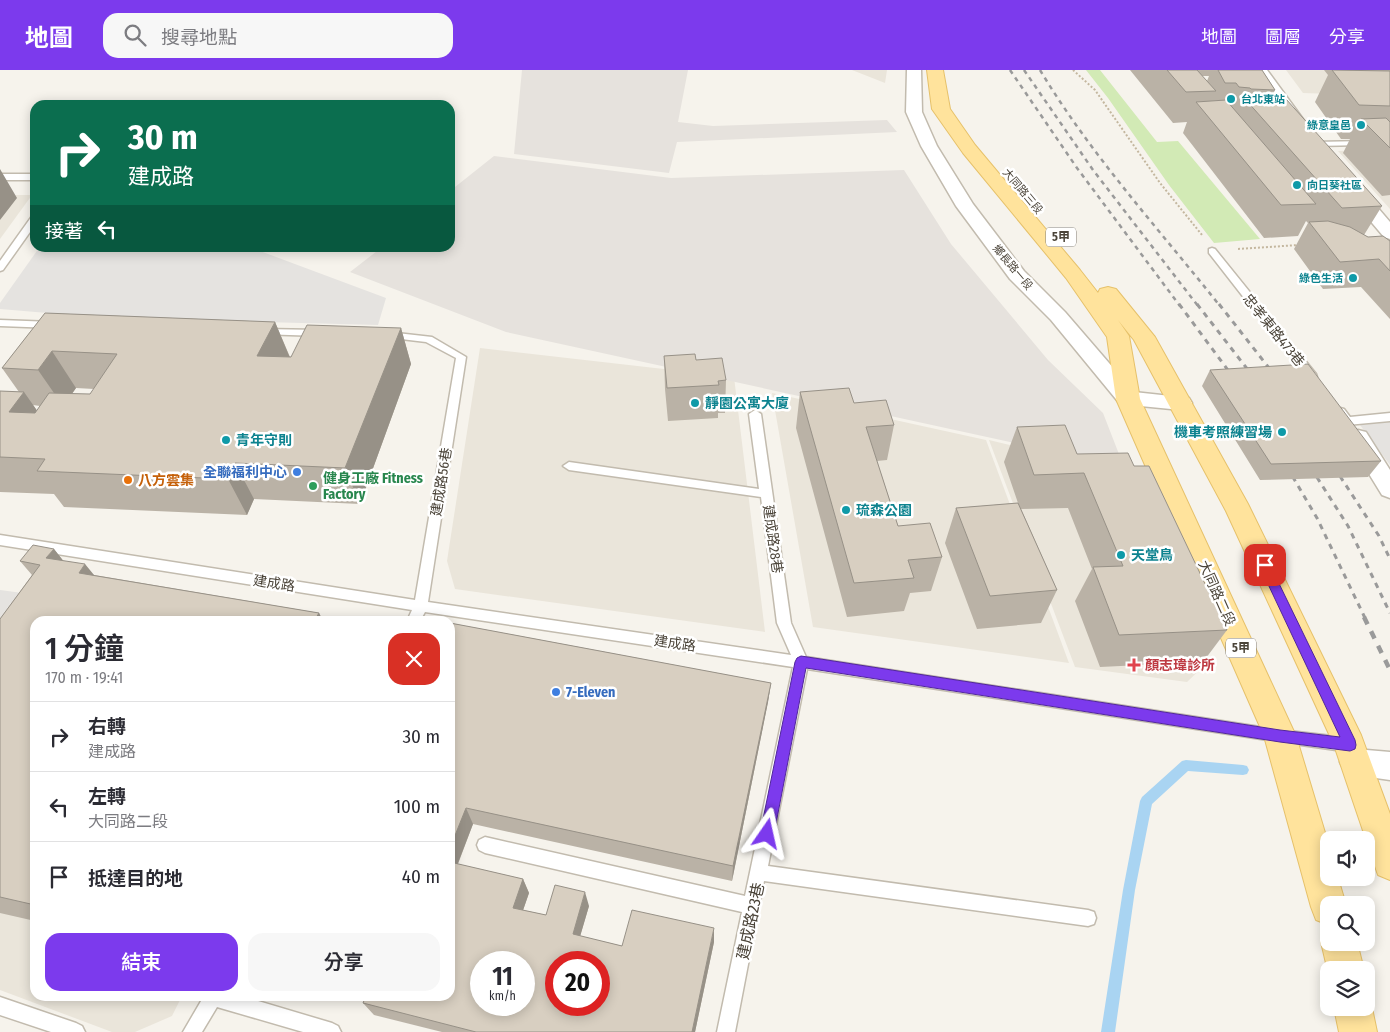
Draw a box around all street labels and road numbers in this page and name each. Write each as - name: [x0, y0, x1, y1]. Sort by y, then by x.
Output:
- street label: 大同路三段: [1000, 166, 1045, 217]
- road number: 5甲: [1046, 228, 1076, 246]
- street label: 鄉長路一段: [990, 242, 1035, 293]
- street label: 忠孝東路473巷: [1239, 291, 1308, 370]
- street label: 建成路56巷: [428, 446, 455, 518]
- street label: 建成路28巷: [759, 504, 786, 575]
- street label: 大同路二段: [1195, 558, 1239, 629]
- street label: 建成路: [252, 572, 296, 595]
- street label: 建成路: [653, 632, 697, 655]
- road number: 5甲: [1226, 638, 1256, 658]
- street label: 建成路23巷: [733, 881, 768, 961]

